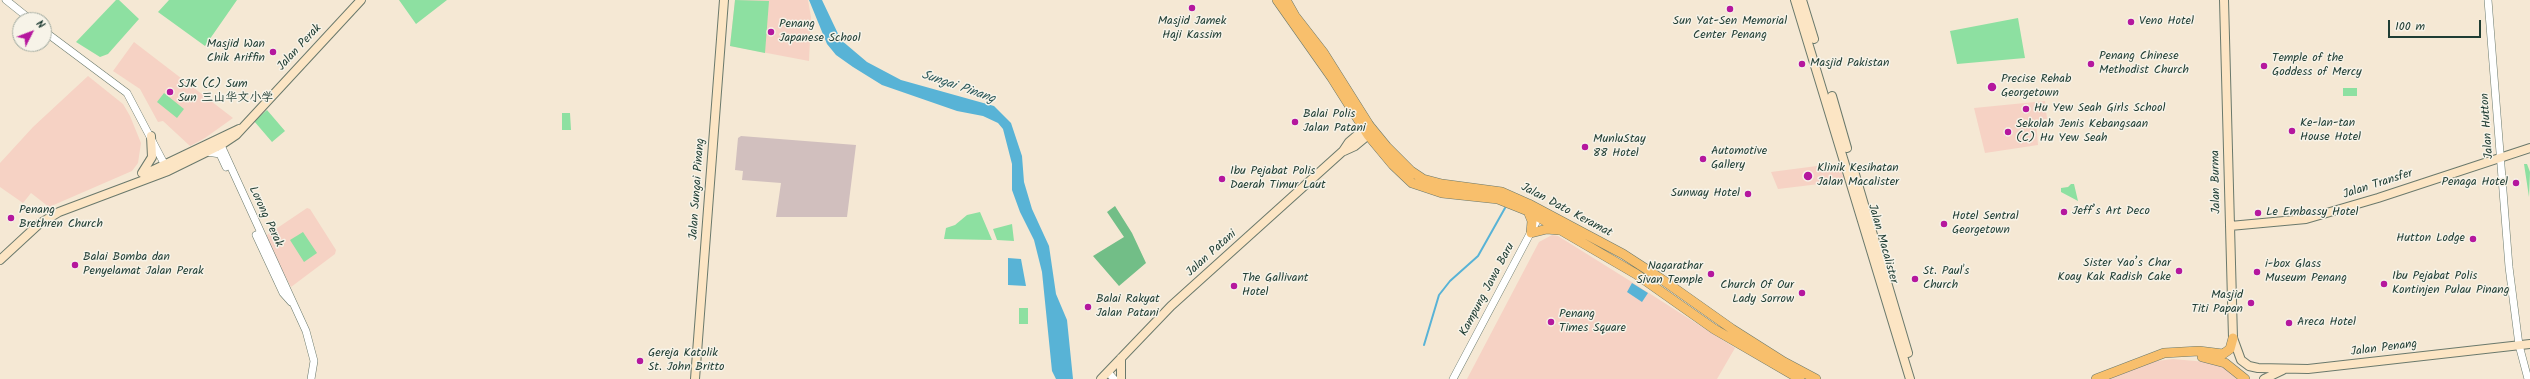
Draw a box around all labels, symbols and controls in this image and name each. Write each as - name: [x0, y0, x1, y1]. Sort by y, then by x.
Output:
- marker: Masjid Jamek Haji Kassim: [1187, 3, 1197, 13]
- marker: Sun Yat-Sen Memorial Center Penang: [1725, 4, 1735, 14]
- north arrow: [12, 12, 52, 52]
- scale bar: [2390, 12, 2483, 38]
- place label: Masjid Jamek Haji Kassim: [1158, 15, 1226, 43]
- place label: Sun Yat-Sen Memorial Center Penang: [1673, 15, 1787, 43]
- place label: Veno Hotel: [2139, 15, 2194, 29]
- text: N: [31, 16, 49, 33]
- marker: Veno Hotel: [2126, 17, 2136, 27]
- text: 100 m: [2395, 17, 2425, 36]
- place label: Penang Japanese School: [779, 18, 861, 46]
- street label: Jalan Perak: [275, 22, 325, 74]
- marker: Penang Japanese School: [766, 27, 776, 37]
- place label: Masjid Wan Chik Ariffin: [207, 38, 265, 66]
- marker: Masjid Wan Chik Ariffin: [268, 47, 278, 57]
- place label: Penang Chinese Methodist Church: [2099, 50, 2189, 78]
- place label: Temple of the Goddess of Mercy: [2272, 52, 2362, 80]
- place label: Masjid Pakistan: [1810, 57, 1889, 71]
- marker: Masjid Pakistan: [1797, 59, 1807, 69]
- marker: Penang Chinese Methodist Church: [2086, 59, 2096, 69]
- marker: Temple of the Goddess of Mercy: [2259, 61, 2269, 71]
- water label: Sungai Pinang: [919, 68, 997, 108]
- place label: Precise Rehab Georgetown: [2001, 73, 2071, 101]
- place label: SJK (C) Sum Sun 三山华文小学: [178, 78, 273, 106]
- marker: Precise Rehab Georgetown: [1986, 81, 1998, 93]
- marker: SJK (C) Sum Sun 三山华文小学: [165, 87, 175, 97]
- street label: Jalan Hutton: [2479, 93, 2497, 159]
- place label: Hu Yew Seah Girls School: [2034, 102, 2165, 116]
- marker: Hu Yew Seah Girls School: [2021, 104, 2031, 114]
- place label: Balai Polis Jalan Patani: [1303, 108, 1366, 136]
- marker: Balai Polis Jalan Patani: [1290, 117, 1300, 127]
- place label: Ke-lan-tan House Hotel: [2300, 117, 2361, 145]
- place label: Sekolah Jenis Kebangsaan (C) Hu Yew Seah: [2016, 118, 2148, 146]
- marker: Ke-lan-tan House Hotel: [2287, 126, 2297, 136]
- marker: Sekolah Jenis Kebangsaan (C) Hu Yew Seah: [2003, 127, 2013, 137]
- place label: MunluStay 88 Hotel: [1593, 133, 1646, 161]
- street label: Jalan Sungai Pinang: [687, 138, 709, 240]
- marker: MunluStay 88 Hotel: [1580, 142, 1590, 152]
- place label: Automotive Gallery: [1711, 145, 1767, 173]
- street label: Jalan Burma: [2209, 150, 2225, 214]
- marker: Automotive Gallery: [1698, 154, 1708, 164]
- place label: Klinik Kesihatan Jalan Macalister: [1817, 162, 1899, 190]
- place label: Ibu Pejabat Polis Daerah Timur Laut: [1230, 165, 1326, 193]
- street label: Jalan Transfer: [2341, 167, 2415, 203]
- marker: Klinik Kesihatan Jalan Macalister: [1802, 170, 1814, 182]
- marker: Ibu Pejabat Polis Daerah Timur Laut: [1217, 174, 1227, 184]
- place label: Penaga Hotel: [2441, 176, 2508, 190]
- marker: Penaga Hotel: [2511, 178, 2521, 188]
- street label: Jalan Dato Keramat: [1518, 181, 1614, 241]
- street label: Lorong Perak: [245, 184, 285, 250]
- place label: Sunway Hotel: [1671, 187, 1740, 201]
- marker: Sunway Hotel: [1743, 189, 1753, 199]
- street label: Jalan Macalister: [1864, 203, 1900, 285]
- place label: Penang Brethren Church: [19, 204, 103, 232]
- place label: Jeff’s Art Deco: [2072, 205, 2150, 219]
- place label: Le Embassy Hotel: [2266, 206, 2358, 220]
- marker: Jeff’s Art Deco: [2059, 207, 2069, 217]
- marker: Le Embassy Hotel: [2253, 208, 2263, 218]
- place label: Hotel Sentral Georgetown: [1952, 210, 2019, 238]
- marker: Penang Brethren Church: [6, 213, 16, 223]
- marker: Hotel Sentral Georgetown: [1939, 219, 1949, 229]
- street label: Jalan Patani: [1184, 228, 1240, 280]
- place label: Hutton Lodge: [2396, 232, 2465, 246]
- marker: Hutton Lodge: [2468, 234, 2478, 244]
- street label: Kampung Jawa Baru: [1457, 241, 1519, 339]
- place label: Balai Bomba dan Penyelamat Jalan Perak: [83, 251, 204, 279]
- place label: Sister Yao’s Char Koay Kak Radish Cake: [2058, 257, 2171, 285]
- place label: i-box Glass Museum Penang: [2265, 258, 2347, 286]
- marker: Balai Bomba dan Penyelamat Jalan Perak: [70, 260, 80, 270]
- place label: Nagarathar Sivan Temple: [1636, 260, 1703, 288]
- place label: St. Paul's Church: [1923, 265, 1969, 293]
- marker: Sister Yao’s Char Koay Kak Radish Cake: [2174, 266, 2184, 276]
- marker: i-box Glass Museum Penang: [2252, 267, 2262, 277]
- marker: Nagarathar Sivan Temple: [1706, 269, 1716, 279]
- place label: Ibu Pejabat Polis Kontinjen Pulau Pinang: [2392, 270, 2509, 298]
- place label: The Gallivant Hotel: [1242, 272, 1308, 300]
- marker: St. Paul's Church: [1910, 274, 1920, 284]
- place label: Church Of Our Lady Sorrow: [1720, 279, 1794, 307]
- marker: Ibu Pejabat Polis Kontinjen Pulau Pinang: [2379, 279, 2389, 289]
- marker: The Gallivant Hotel: [1229, 281, 1239, 291]
- marker: Church Of Our Lady Sorrow: [1797, 288, 1807, 298]
- place label: Masjid Titi Papan: [2192, 289, 2243, 317]
- place label: Balai Rakyat Jalan Patani: [1096, 293, 1160, 321]
- marker: Masjid Titi Papan: [2246, 298, 2256, 308]
- marker: Balai Rakyat Jalan Patani: [1083, 302, 1093, 312]
- place label: Penang Times Square: [1559, 308, 1626, 336]
- place label: Areca Hotel: [2297, 316, 2356, 330]
- marker: Penang Times Square: [1546, 317, 1556, 327]
- marker: Areca Hotel: [2284, 318, 2294, 328]
- street label: Jalan Penang: [2350, 338, 2418, 360]
- place label: Gereja Katolik St. John Britto: [648, 347, 725, 375]
- marker: Gereja Katolik St. John Britto: [635, 356, 645, 366]

